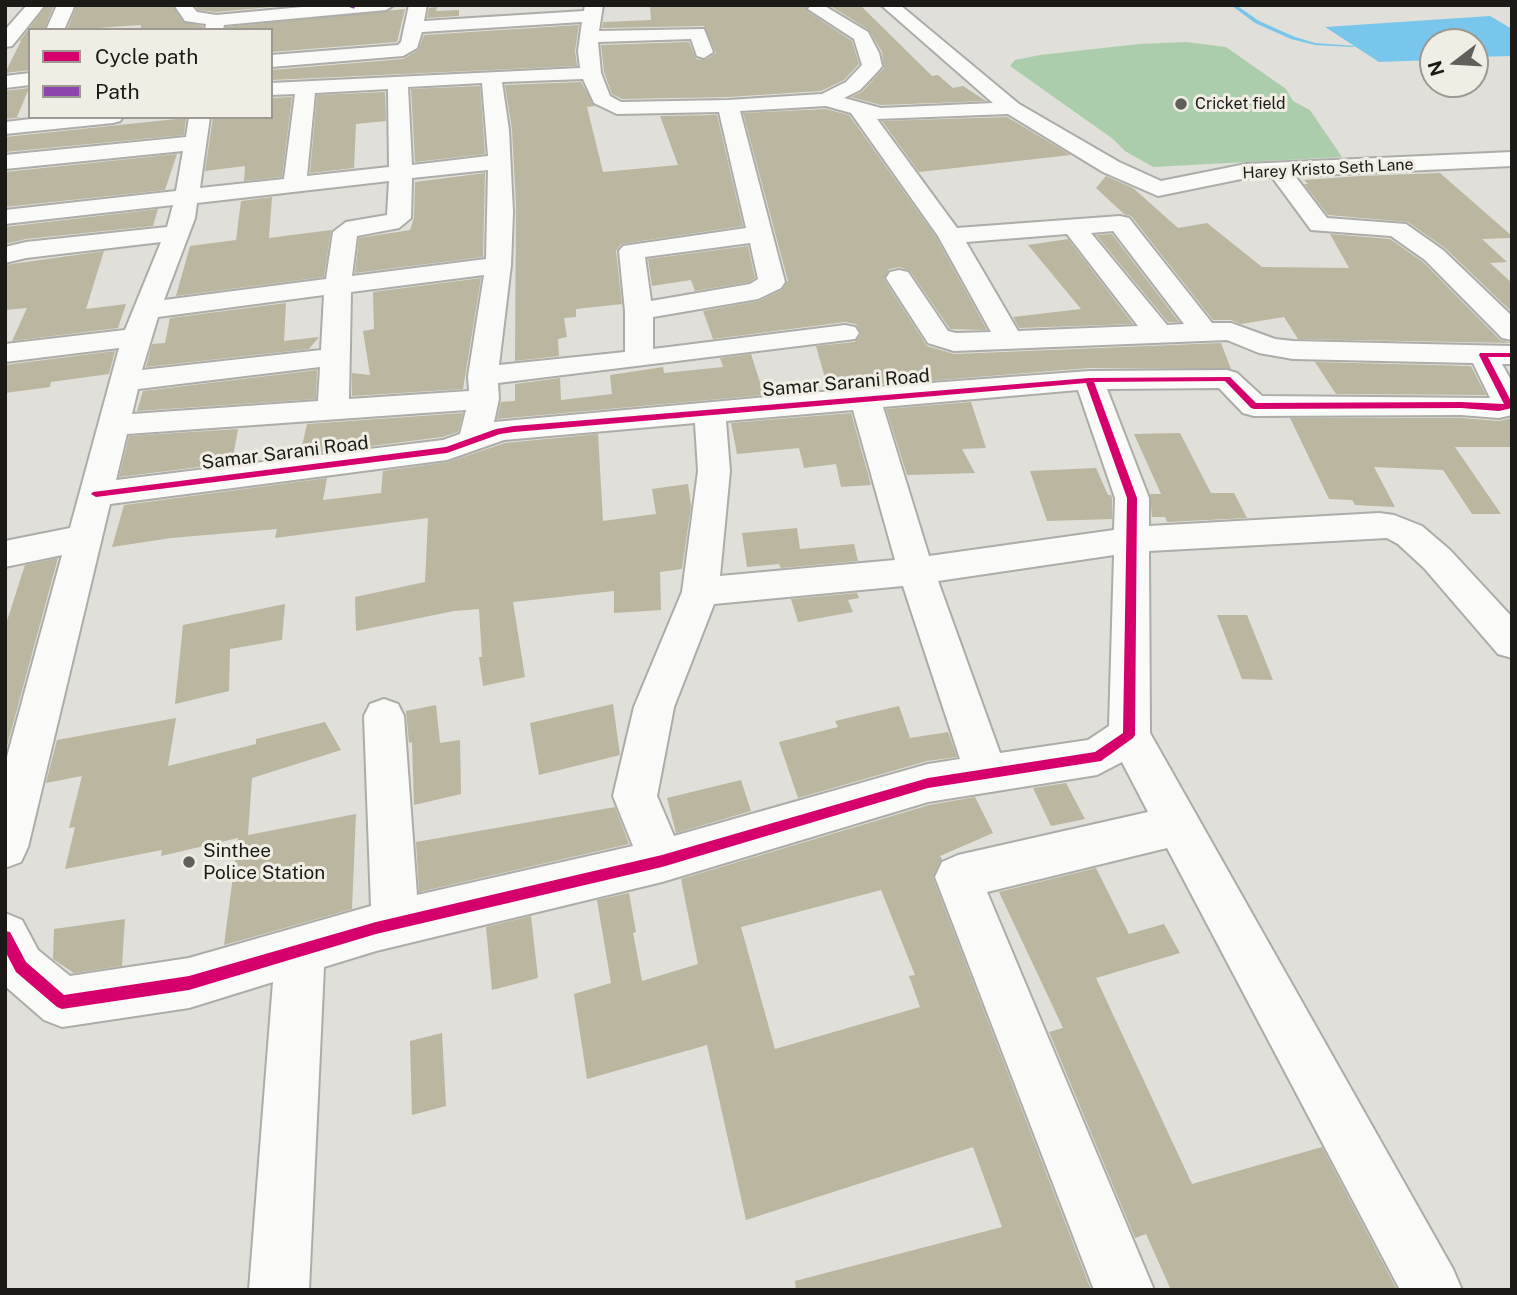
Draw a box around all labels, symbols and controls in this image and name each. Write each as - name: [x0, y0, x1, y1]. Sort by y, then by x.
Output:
- legend: [28, 28, 273, 119]
- north arrow: [1419, 28, 1489, 98]
- text: Cycle path: [95, 44, 198, 69]
- text: N: [1423, 58, 1449, 79]
- text: Path: [95, 79, 140, 104]
- place label: Cricket field: [1195, 94, 1286, 114]
- marker: Cricket field: [1173, 96, 1189, 112]
- street label: Harey Kristo Seth Lane: [1242, 155, 1414, 183]
- street label: Samar Sarani Road: [761, 364, 931, 402]
- street label: Samar Sarani Road: [200, 431, 370, 475]
- place label: Sinthee Police Station: [203, 840, 325, 884]
- marker: Sinthee Police Station: [181, 854, 197, 870]

